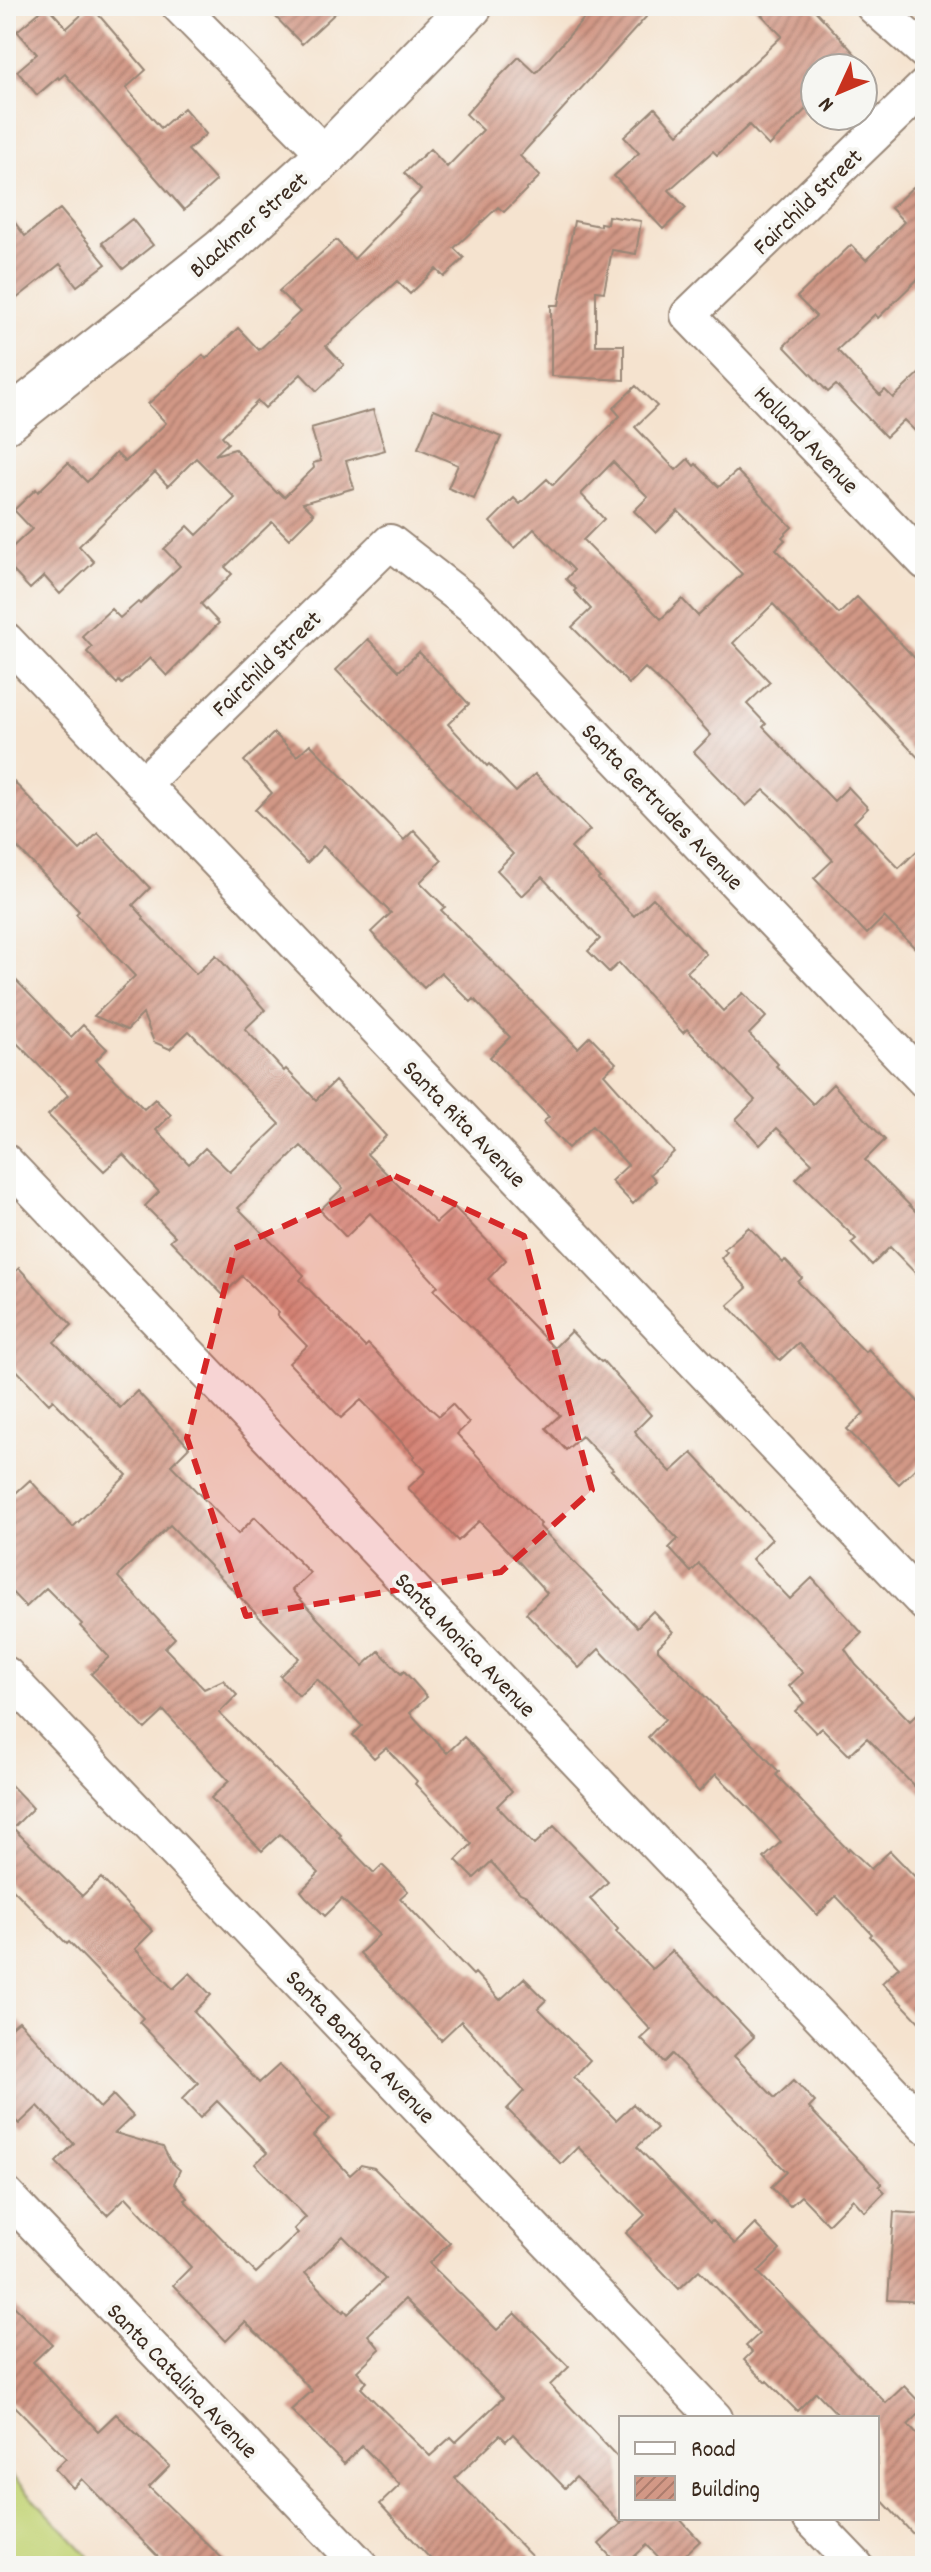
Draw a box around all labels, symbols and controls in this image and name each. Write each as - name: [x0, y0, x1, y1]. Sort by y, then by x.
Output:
- north arrow: [799, 52, 879, 132]
- text: N: [812, 89, 842, 118]
- street label: Fairchild Street: [747, 142, 872, 264]
- street label: Blackmer Street: [183, 165, 317, 288]
- street label: Holland Avenue: [744, 379, 865, 503]
- street label: Fairchild Street: [206, 604, 331, 726]
- street label: Santa Gertrudes Avenue: [572, 717, 750, 899]
- street label: Santa Rita Avenue: [393, 1054, 533, 1197]
- street label: Santa Monica Avenue: [385, 1566, 542, 1727]
- street label: Santa Barbara Avenue: [276, 1963, 442, 2133]
- street label: Santa Catalina Avenue: [97, 2296, 264, 2468]
- legend: [619, 2416, 879, 2520]
- text: Road: [691, 2434, 736, 2468]
- text: Building: [691, 2474, 760, 2508]

